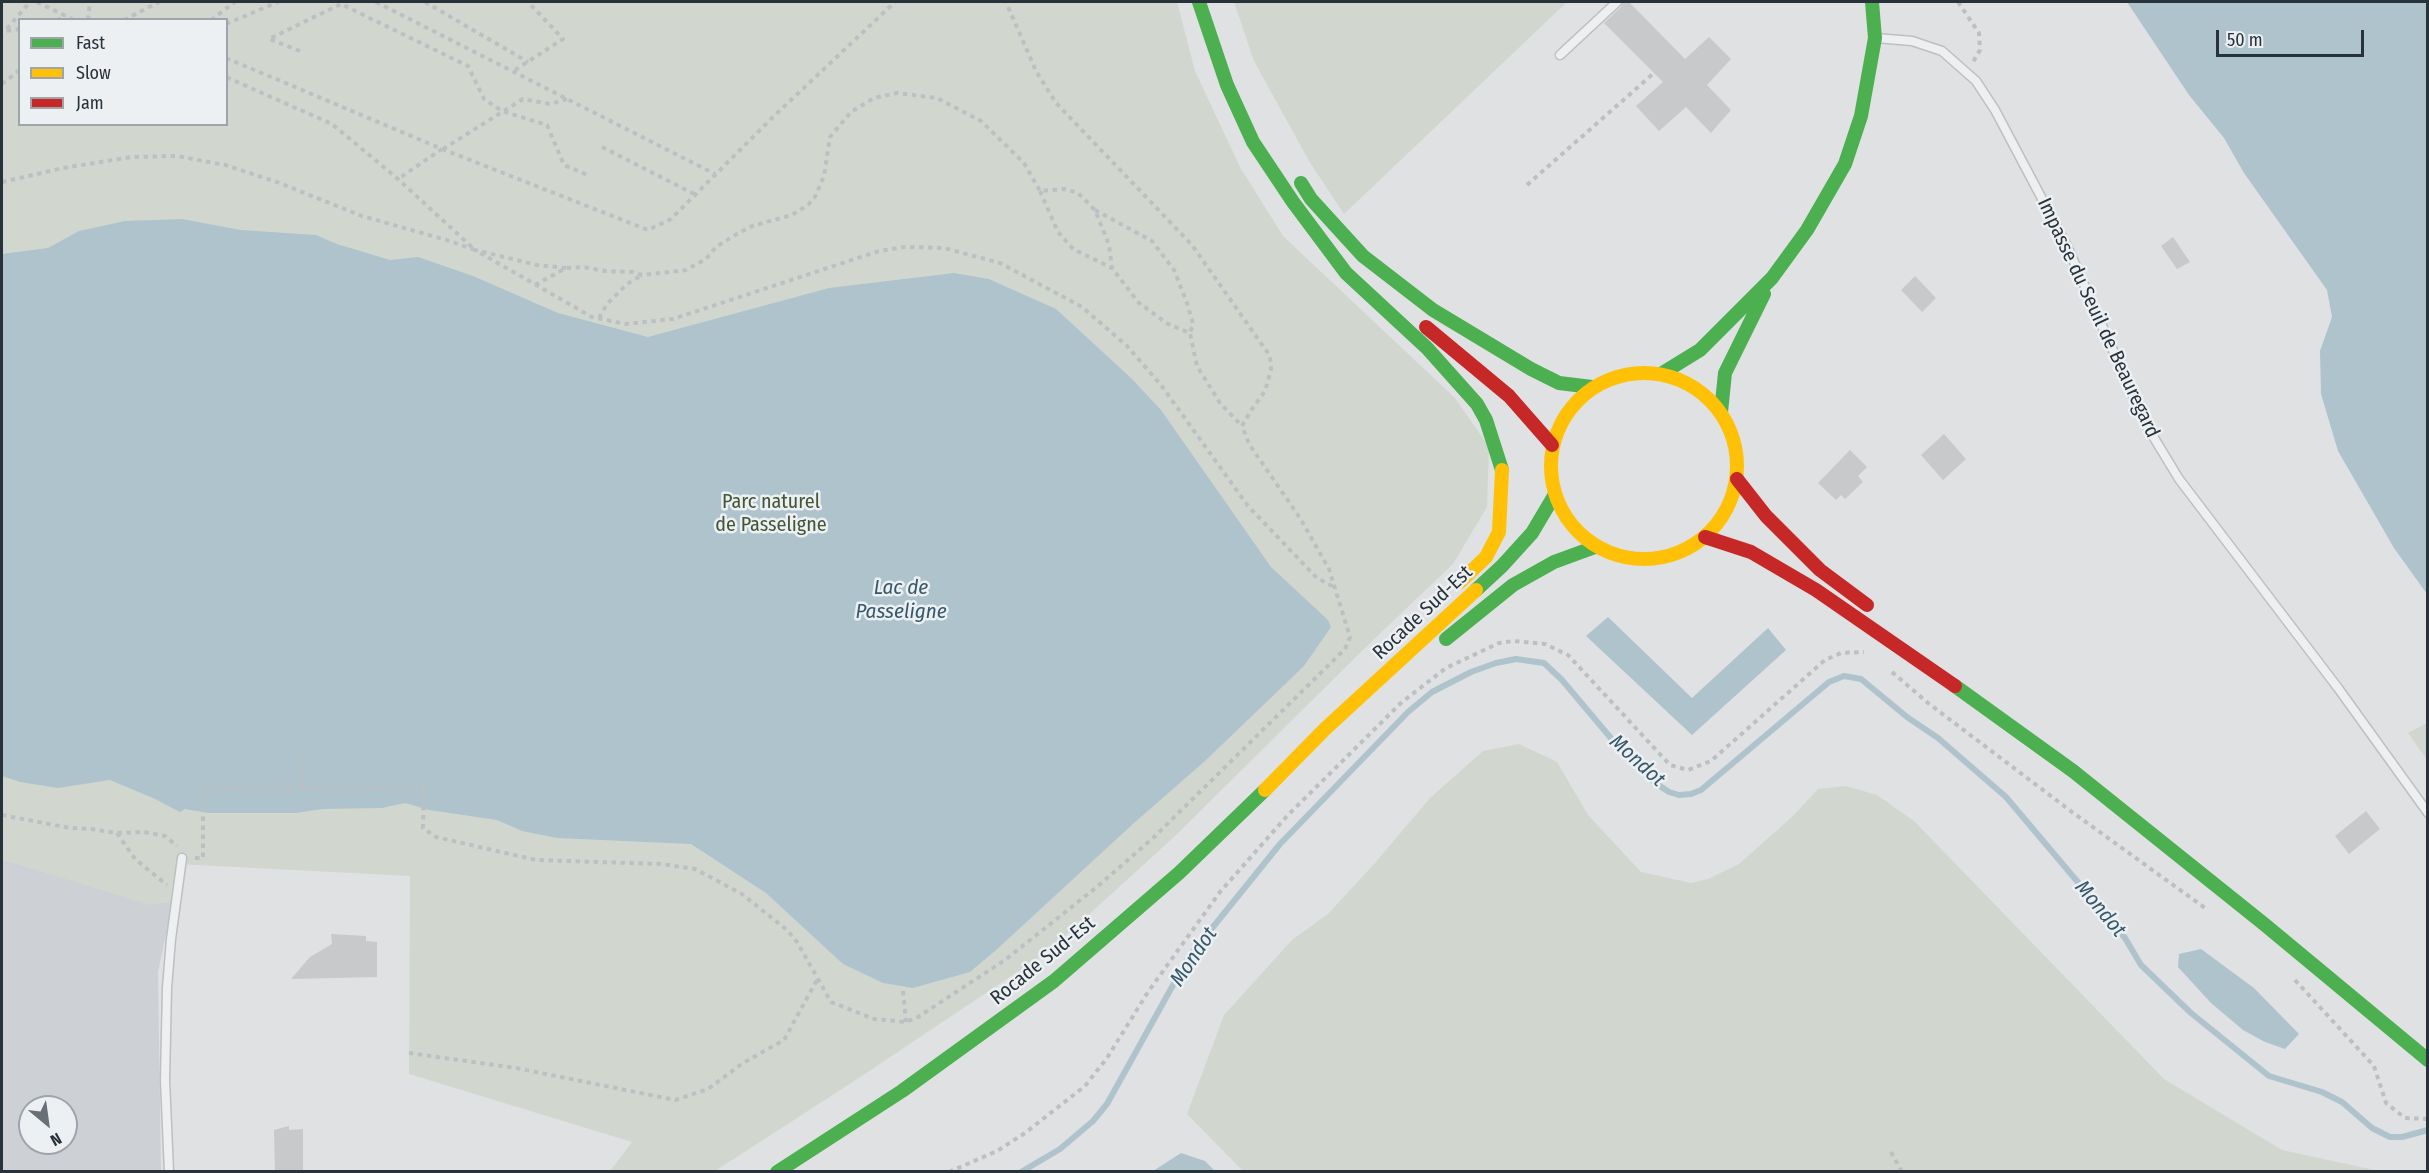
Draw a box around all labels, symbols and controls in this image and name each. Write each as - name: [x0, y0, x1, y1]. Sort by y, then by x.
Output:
- legend: [18, 18, 228, 126]
- scale bar: [2219, 18, 2368, 56]
- text: 50 m: [2227, 29, 2263, 51]
- text: Fast: [76, 32, 105, 54]
- text: Slow: [76, 62, 111, 84]
- text: Jam: [76, 92, 104, 114]
- street label: Impasse du Seuil de Beauregard: [2032, 194, 2164, 442]
- park label: Parc naturel de Passeligne: [715, 490, 827, 537]
- street label: Rocade Sud-Est: [1368, 561, 1478, 665]
- water label: Lac de Passeligne: [855, 575, 947, 625]
- water label: Mondot: [1604, 730, 1670, 792]
- water label: Mondot: [2069, 876, 2131, 942]
- street label: Rocade Sud-Est: [986, 912, 1100, 1010]
- water label: Mondot: [1165, 923, 1223, 991]
- north arrow: [18, 1095, 78, 1155]
- text: N: [47, 1129, 65, 1150]

